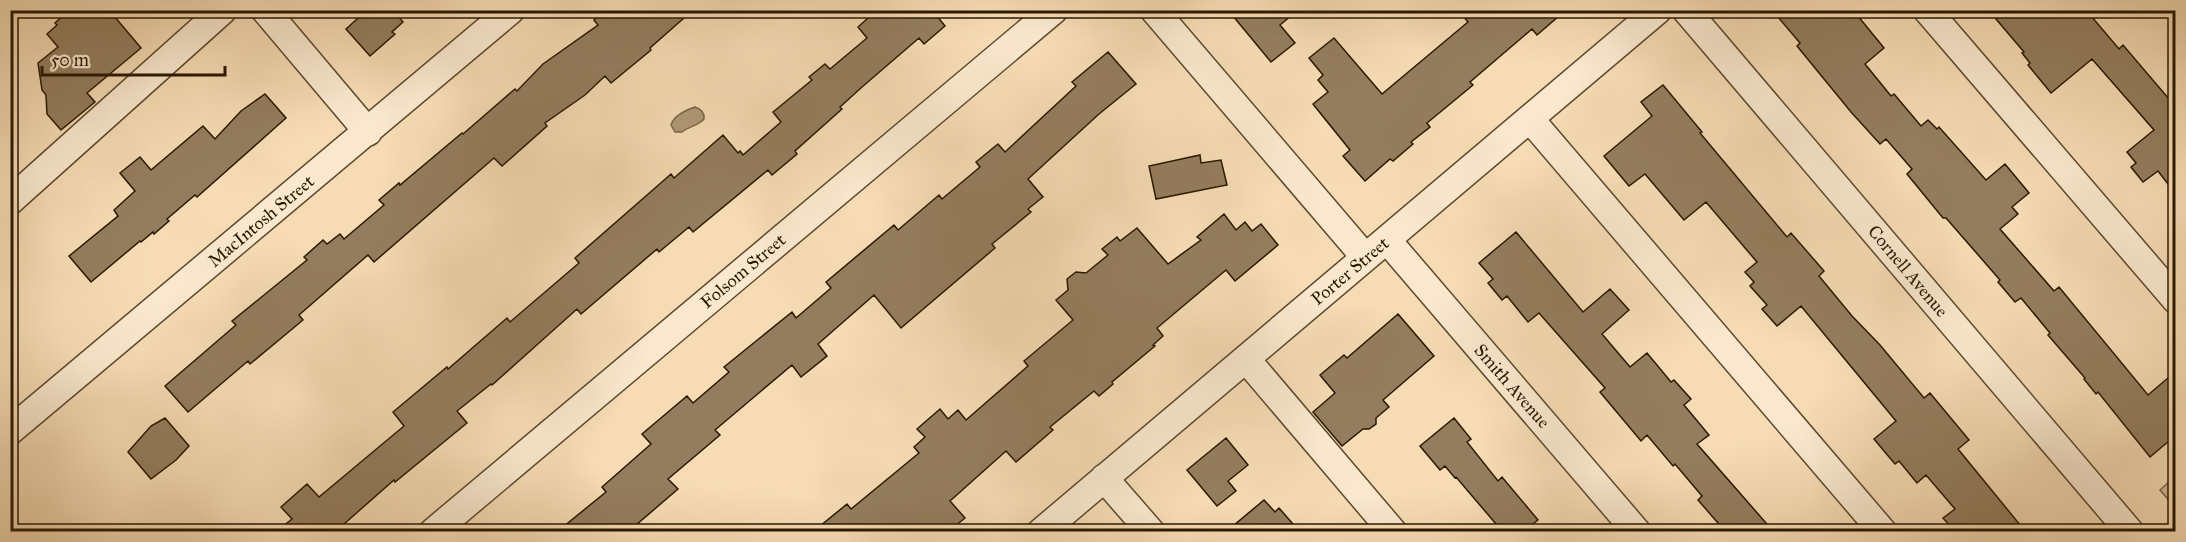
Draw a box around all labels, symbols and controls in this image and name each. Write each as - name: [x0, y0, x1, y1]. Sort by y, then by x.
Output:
- scale bar: [42, 39, 225, 77]
- text: 50 m: [51, 49, 89, 71]
- street label: MacIntosh Street: [203, 170, 319, 272]
- street label: Cornell Avenue: [1863, 221, 1953, 321]
- street label: Folsom Street: [696, 228, 791, 313]
- street label: Porter Street: [1307, 232, 1394, 310]
- street label: Smith Avenue: [1469, 339, 1555, 433]

